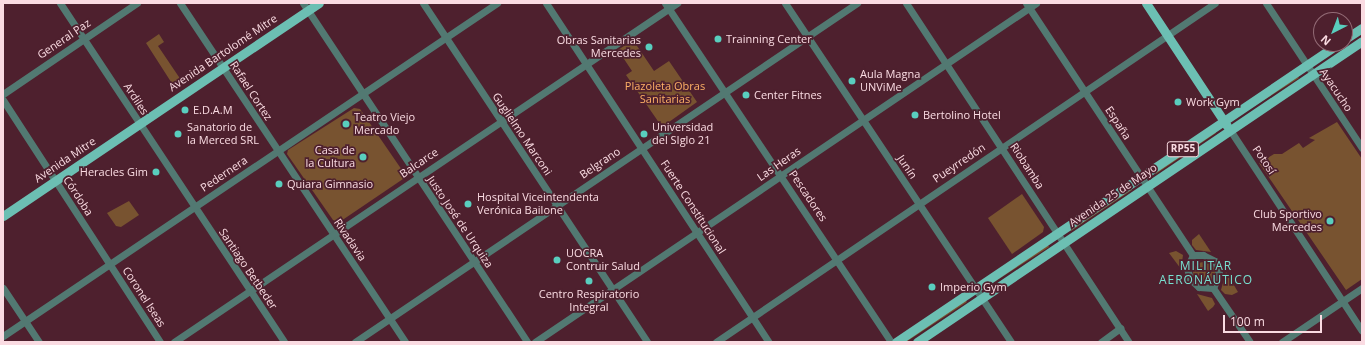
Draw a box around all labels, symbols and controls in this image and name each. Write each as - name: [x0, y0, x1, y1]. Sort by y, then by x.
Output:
- street label: Avenida Bartolomé Mitre: [166, 12, 280, 94]
- north arrow: [1313, 12, 1353, 52]
- street label: General Paz: [35, 16, 93, 62]
- place label: Trainning Center: [726, 32, 812, 46]
- text: N: [1317, 32, 1334, 49]
- place label: Obras Sanitarias Mercedes: [557, 34, 641, 60]
- marker: Trainning Center: [713, 34, 723, 44]
- marker: Obras Sanitarias Mercedes: [644, 42, 654, 52]
- street label: Rafael Cortez: [227, 59, 275, 123]
- street label: Ayacucho: [1317, 66, 1355, 114]
- place label: Aula Magna UNViMe: [860, 68, 920, 94]
- marker: Aula Magna UNViMe: [847, 76, 857, 86]
- park label: Plazoleta Obras Sanitarias: [625, 80, 705, 106]
- street label: Ardiles: [121, 81, 151, 117]
- place label: Center Fitnes: [754, 88, 822, 102]
- street label: Guglielmo Marconi: [489, 90, 555, 178]
- marker: Center Fitnes: [741, 90, 751, 100]
- place label: Work Gym: [1186, 95, 1240, 109]
- marker: Work Gym: [1173, 97, 1183, 107]
- place label: E.D.A.M: [193, 103, 233, 117]
- street label: España: [1102, 104, 1134, 142]
- marker: E.D.A.M: [180, 105, 190, 115]
- place label: Bertolino Hotel: [923, 108, 1001, 122]
- marker: Bertolino Hotel: [910, 110, 920, 120]
- place label: Teatro Viejo Mercado: [354, 111, 415, 137]
- marker: Teatro Viejo Mercado: [341, 119, 351, 129]
- place label: Sanatorio de la Merced SRL: [187, 121, 259, 147]
- place label: Universidad del SIglo 21: [652, 121, 713, 147]
- marker: Sanatorio de la Merced SRL: [172, 128, 184, 140]
- marker: Universidad del SIglo 21: [639, 129, 649, 139]
- street label: Avenida Mitre: [32, 135, 98, 185]
- street label: Pueyrredón: [930, 141, 988, 185]
- street label: Riobamba: [1007, 141, 1047, 191]
- road number: RP55: [1166, 141, 1200, 157]
- street label: Potosí: [1250, 143, 1278, 177]
- place label: Casa de la Cultura: [306, 144, 355, 170]
- street label: Las Heras: [755, 144, 803, 184]
- street label: Balcarce: [397, 145, 441, 181]
- street label: Belgrano: [577, 145, 623, 181]
- marker: Casa de la Cultura: [358, 152, 368, 162]
- street label: Junín: [894, 153, 920, 181]
- street label: Pedernera: [198, 154, 250, 194]
- street label: Fuerte Constitucional: [658, 158, 728, 256]
- street label: Avenida 25 de Mayo: [1067, 161, 1159, 229]
- place label: Heracles Gim: [80, 165, 148, 179]
- marker: Heracles Gim: [151, 167, 161, 177]
- street label: Pescadores: [786, 168, 830, 224]
- street label: Córdoba: [60, 174, 96, 218]
- street label: Justo José de Urquiza: [424, 174, 496, 270]
- place label: Quiara Gimnasio: [287, 177, 373, 191]
- marker: Quiara Gimnasio: [274, 179, 284, 189]
- place label: Hospital Viceintendenta Verónica Bailone: [477, 191, 599, 217]
- marker: Hospital Viceintendenta Verónica Bailone: [462, 198, 474, 210]
- place label: Club Sportivo Mercedes: [1253, 208, 1322, 234]
- street label: Rivadavia: [331, 216, 369, 264]
- marker: Club Sportivo Mercedes: [1325, 216, 1335, 226]
- street label: Santiago Betbeder: [216, 226, 280, 312]
- place label: UOCRA Contruir Salud: [566, 247, 640, 273]
- marker: UOCRA Contruir Salud: [551, 254, 563, 266]
- district label: MILITAR AERONÁUTICO: [1159, 259, 1253, 287]
- street label: Coronel Iseas: [120, 264, 168, 330]
- marker: Centro Respiratorio Integral: [583, 275, 595, 287]
- place label: Imperio Gym: [940, 280, 1007, 294]
- marker: Imperio Gym: [927, 282, 937, 292]
- place label: Centro Respiratorio Integral: [539, 288, 639, 314]
- scale bar: [1225, 307, 1324, 333]
- text: 100 m: [1230, 313, 1265, 330]

